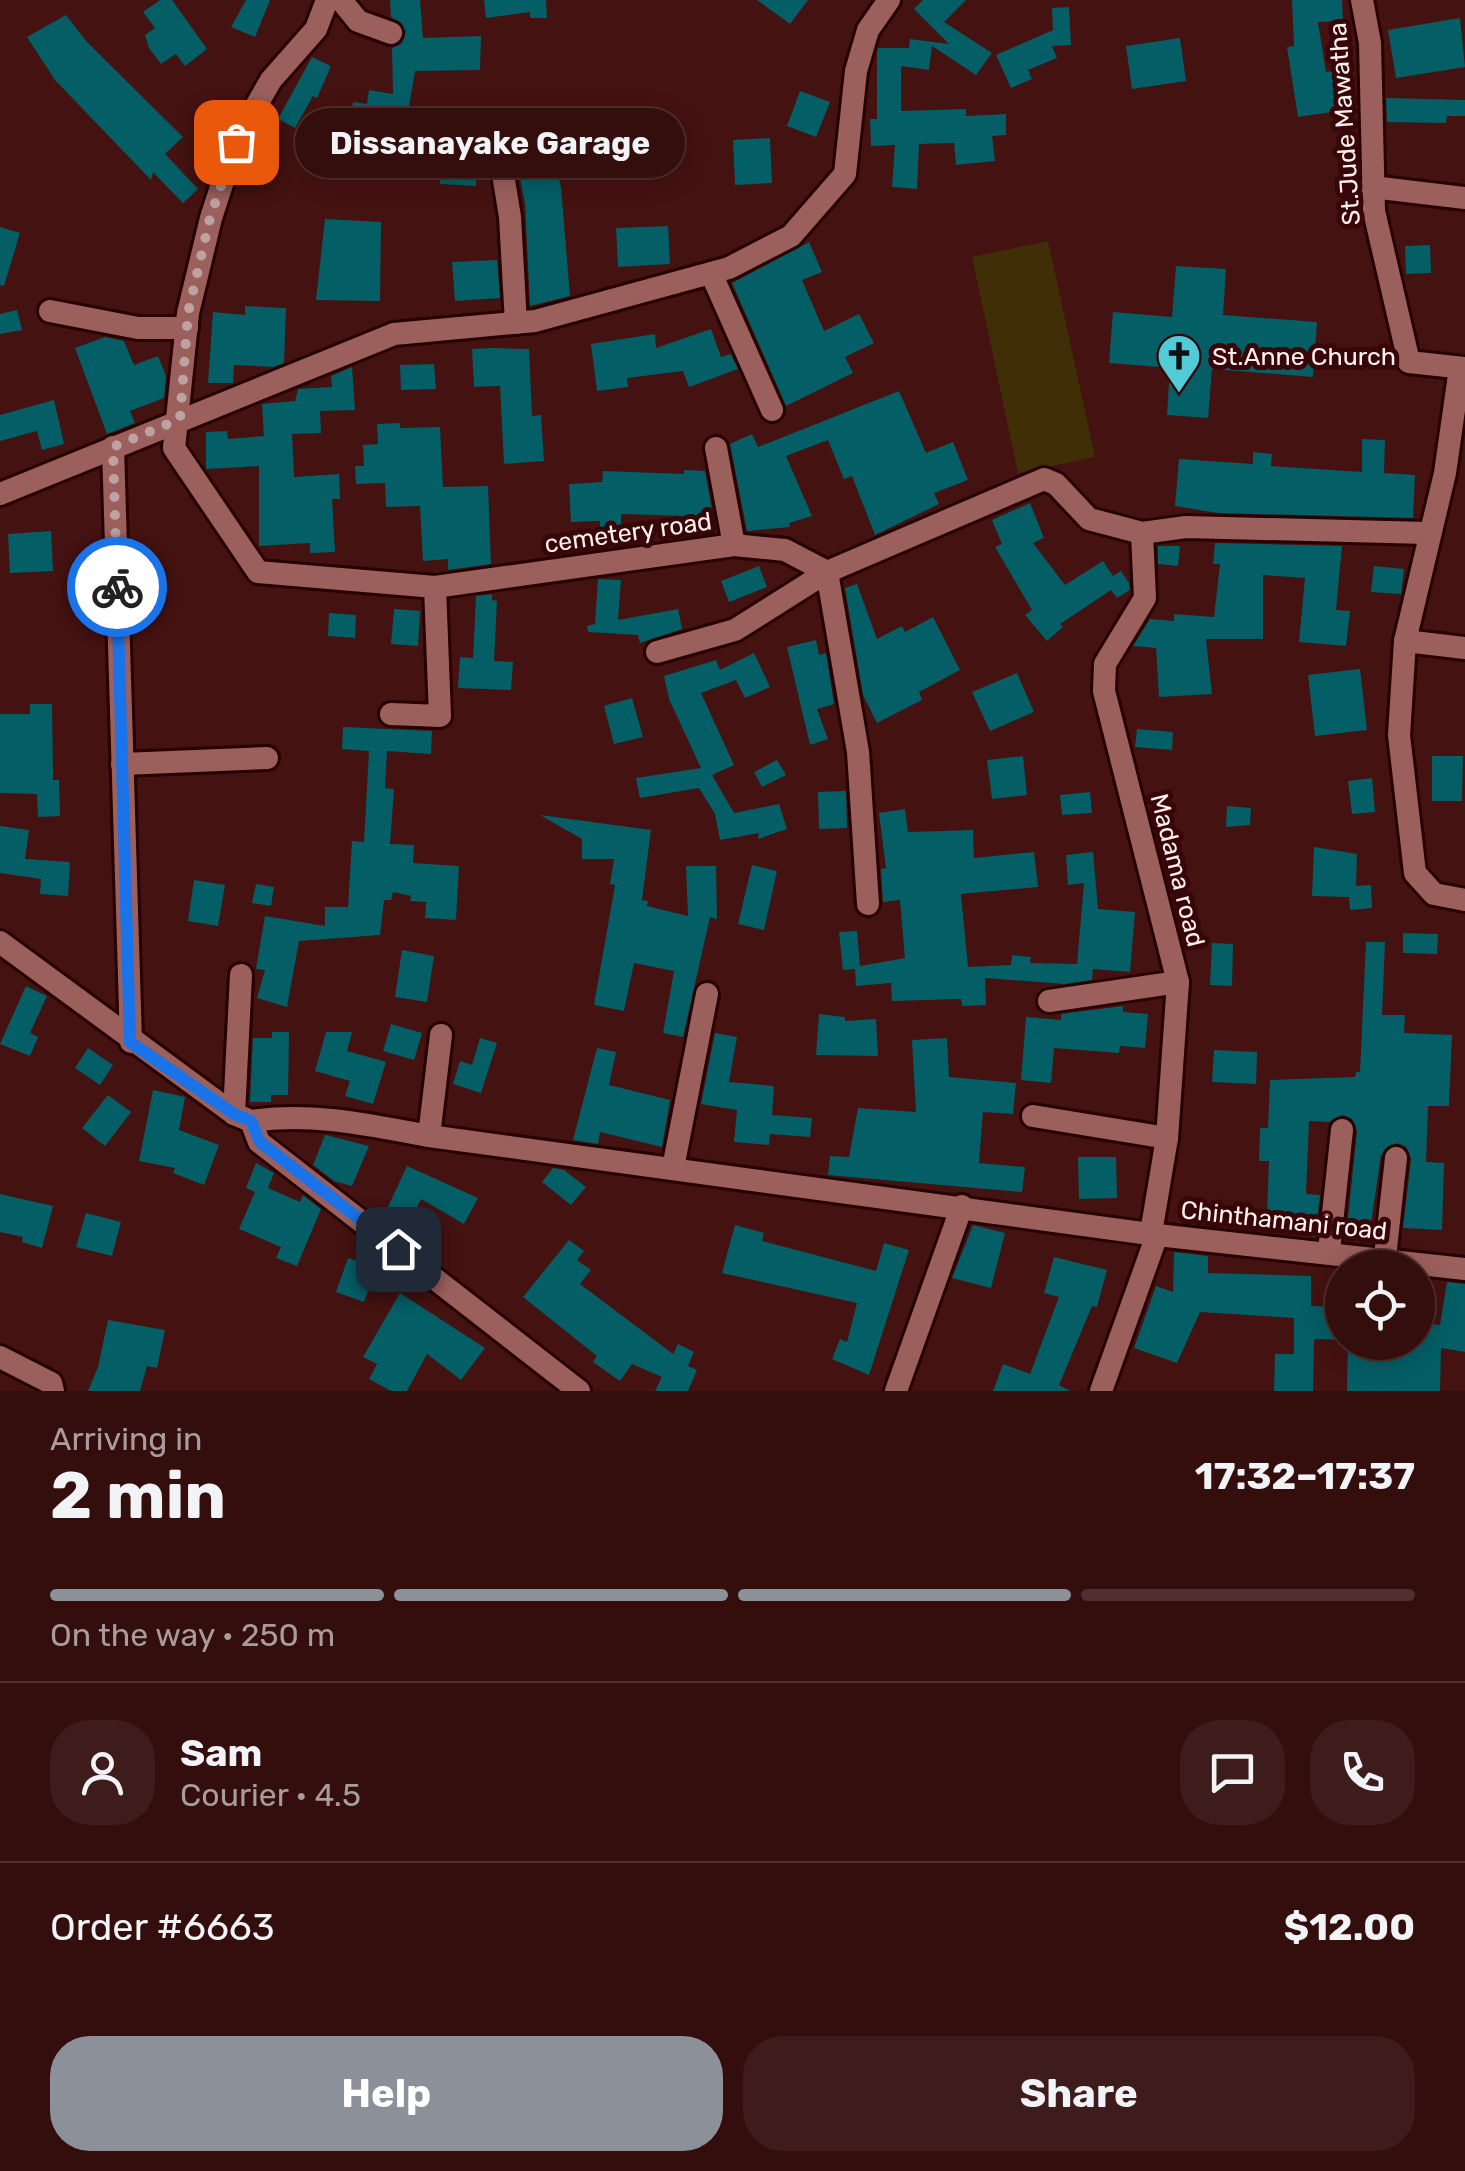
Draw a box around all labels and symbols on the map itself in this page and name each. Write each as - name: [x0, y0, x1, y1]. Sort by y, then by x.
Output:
- street label: St.Jude Mawatha: [1323, 22, 1366, 226]
- pin: [194, 100, 279, 185]
- callout: Dissanayake Garage: [296, 107, 686, 177]
- church icon: St.Anne Church: [1156, 333, 1202, 394]
- place label: St.Anne Church: [1212, 342, 1396, 371]
- street label: cemetery road: [542, 506, 714, 559]
- courier: [67, 537, 167, 637]
- street label: Madama road: [1144, 791, 1211, 950]
- street label: Chinthamani road: [1179, 1195, 1389, 1246]
- pin: [356, 1207, 441, 1292]

